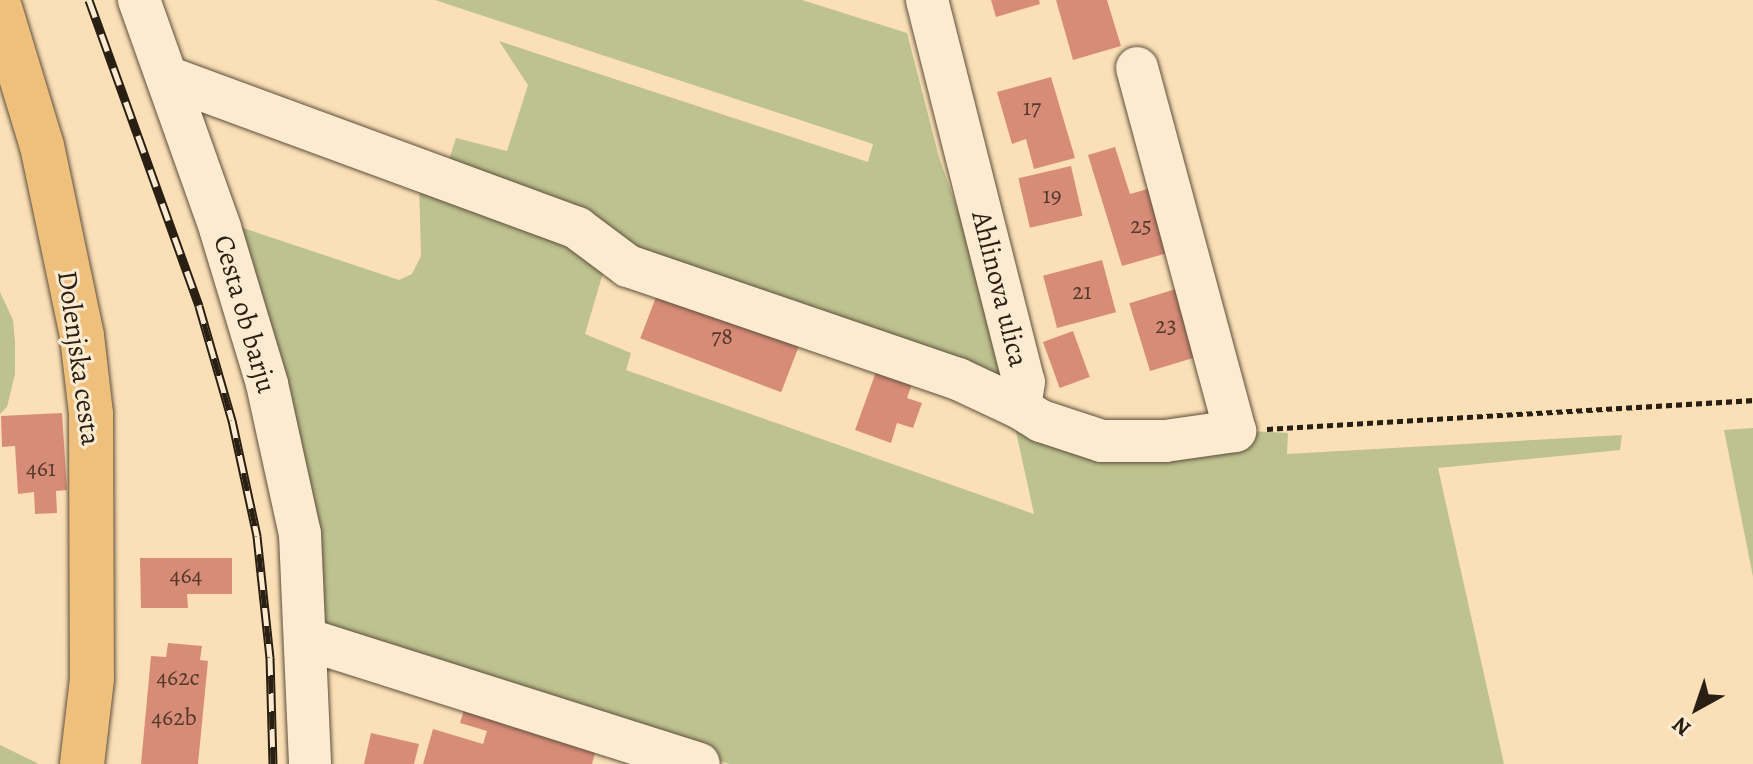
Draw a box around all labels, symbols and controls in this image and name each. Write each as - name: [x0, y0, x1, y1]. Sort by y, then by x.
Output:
- house number: 17: [1023, 94, 1041, 122]
- house number: 19: [1042, 182, 1062, 210]
- street label: Ahlinova ulica: [964, 208, 1036, 370]
- house number: 25: [1130, 212, 1152, 240]
- street label: Cesta ob barju: [206, 231, 284, 397]
- street label: Dolenjska cesta: [50, 268, 108, 448]
- house number: 21: [1072, 278, 1092, 306]
- house number: 23: [1155, 312, 1177, 340]
- house number: 78: [711, 323, 733, 351]
- house number: 461: [26, 455, 56, 483]
- house number: 464: [170, 562, 202, 590]
- house number: 462c: [156, 664, 200, 692]
- north arrow: [1657, 668, 1737, 748]
- house number: 462b: [151, 704, 197, 732]
- text: N: [1666, 710, 1697, 743]

